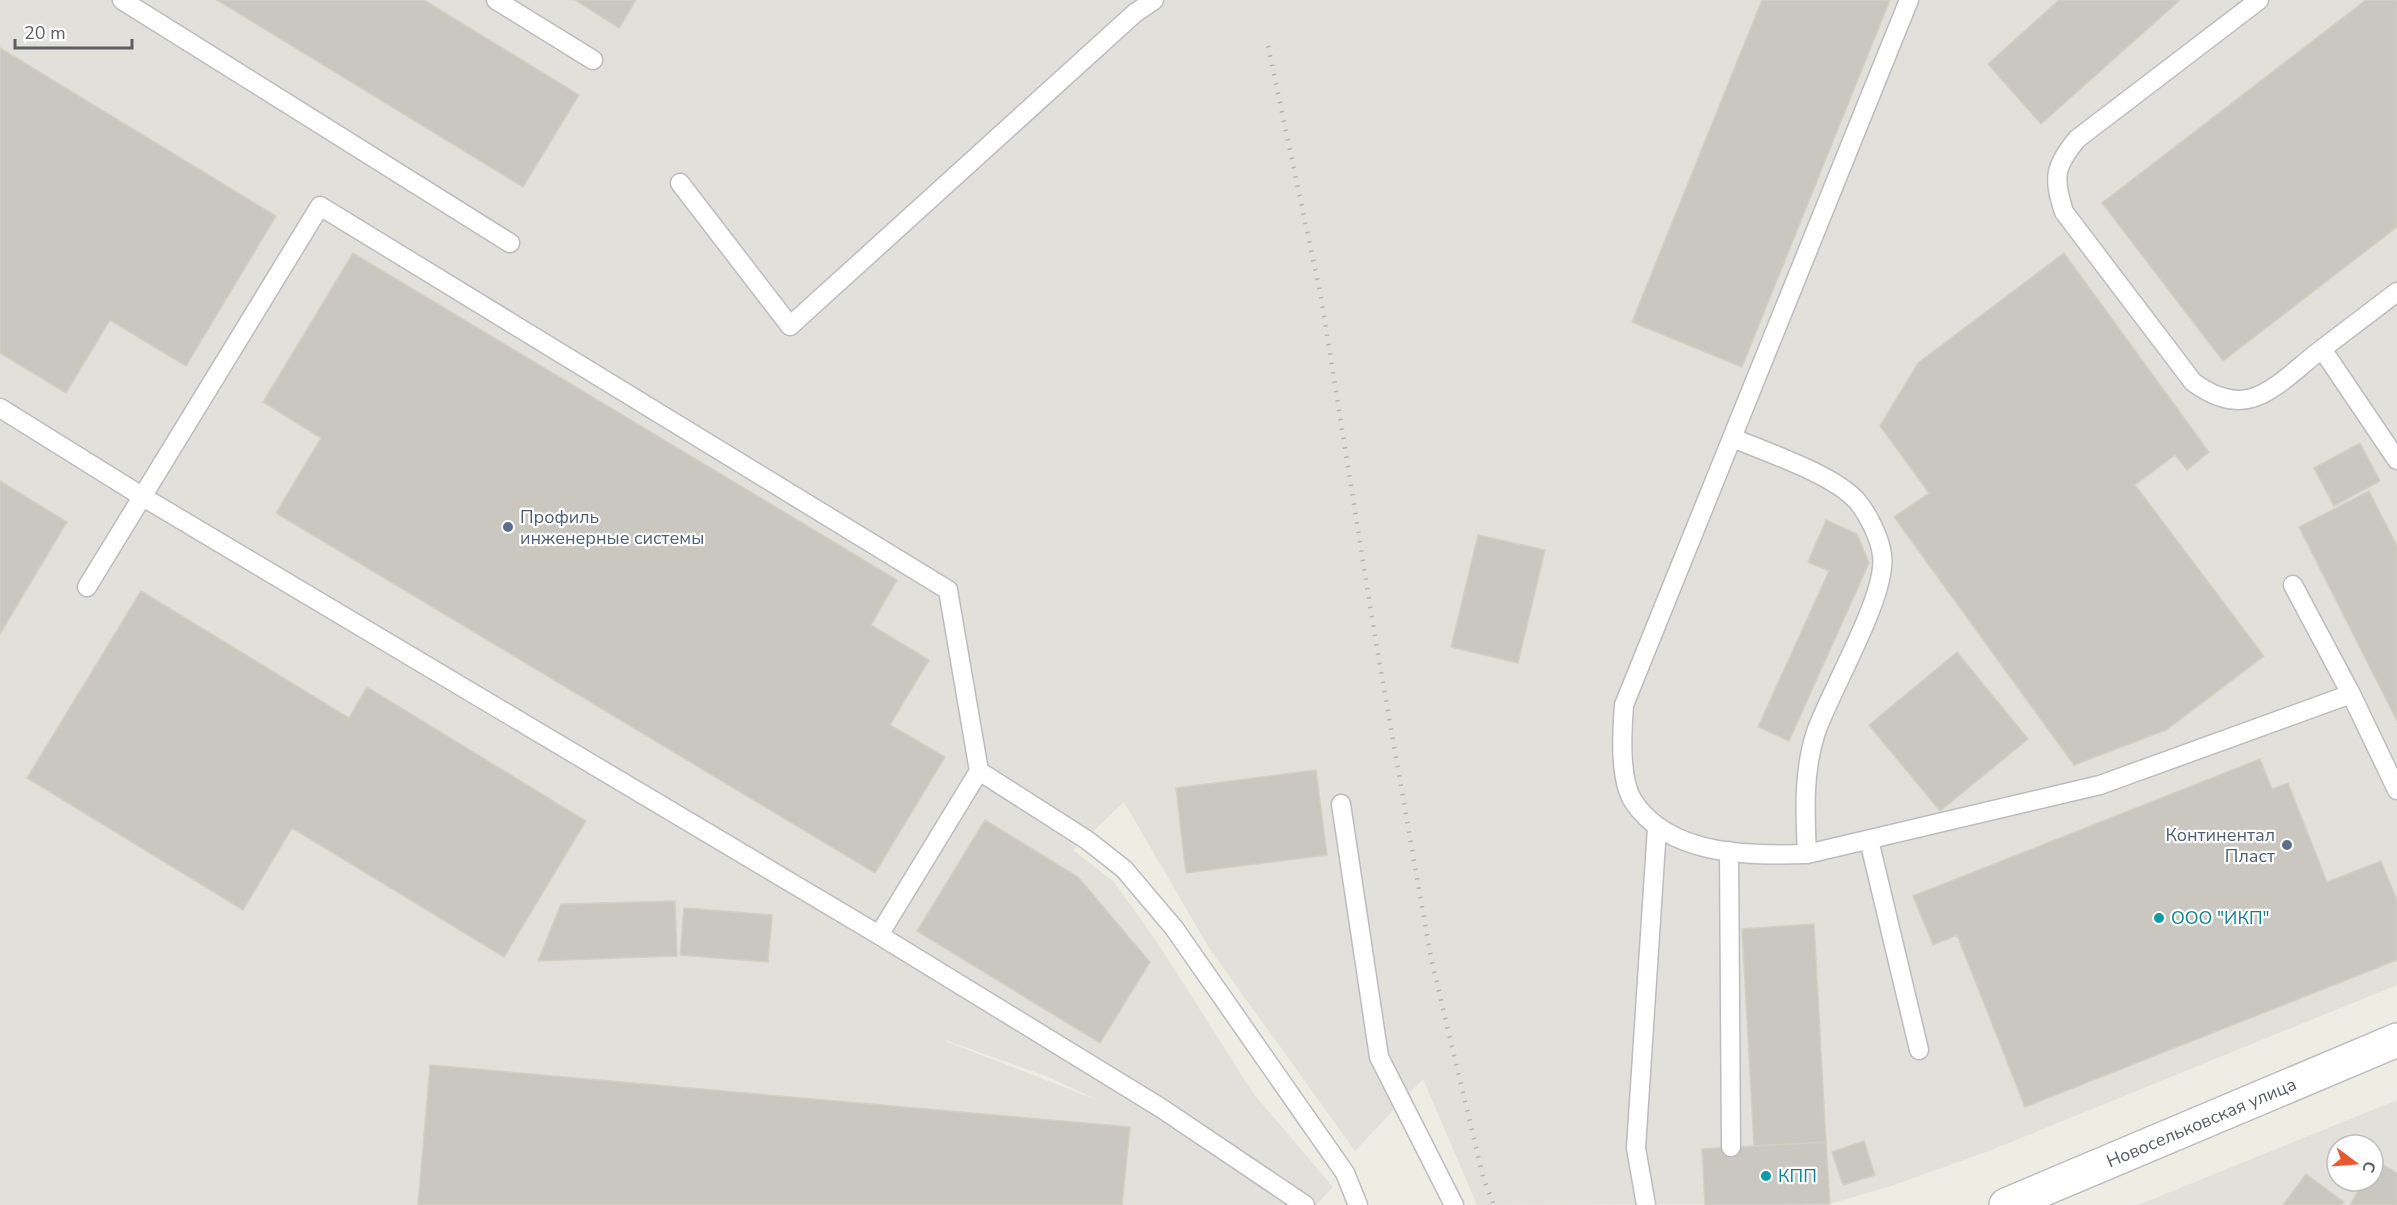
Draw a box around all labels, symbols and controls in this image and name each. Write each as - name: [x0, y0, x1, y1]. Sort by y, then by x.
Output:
- scale bar: [15, 12, 132, 50]
- text: 20 m: [24, 21, 66, 45]
- place label: Профиль инженерные системы: [520, 505, 704, 550]
- marker: Профиль инженерные системы: [501, 520, 515, 534]
- place label: Континентал Пласт: [2165, 823, 2275, 868]
- marker: Континентал Пласт: [2280, 838, 2294, 852]
- place label: ООО "ИКП": [2171, 906, 2270, 930]
- marker: ООО "ИКП": [2152, 911, 2166, 925]
- street label: Новосельковская улица: [2103, 1072, 2300, 1173]
- north arrow: [2325, 1133, 2385, 1193]
- text: С: [2356, 1159, 2381, 1175]
- place label: КПП: [1778, 1164, 1817, 1188]
- marker: КПП: [1759, 1169, 1773, 1183]

